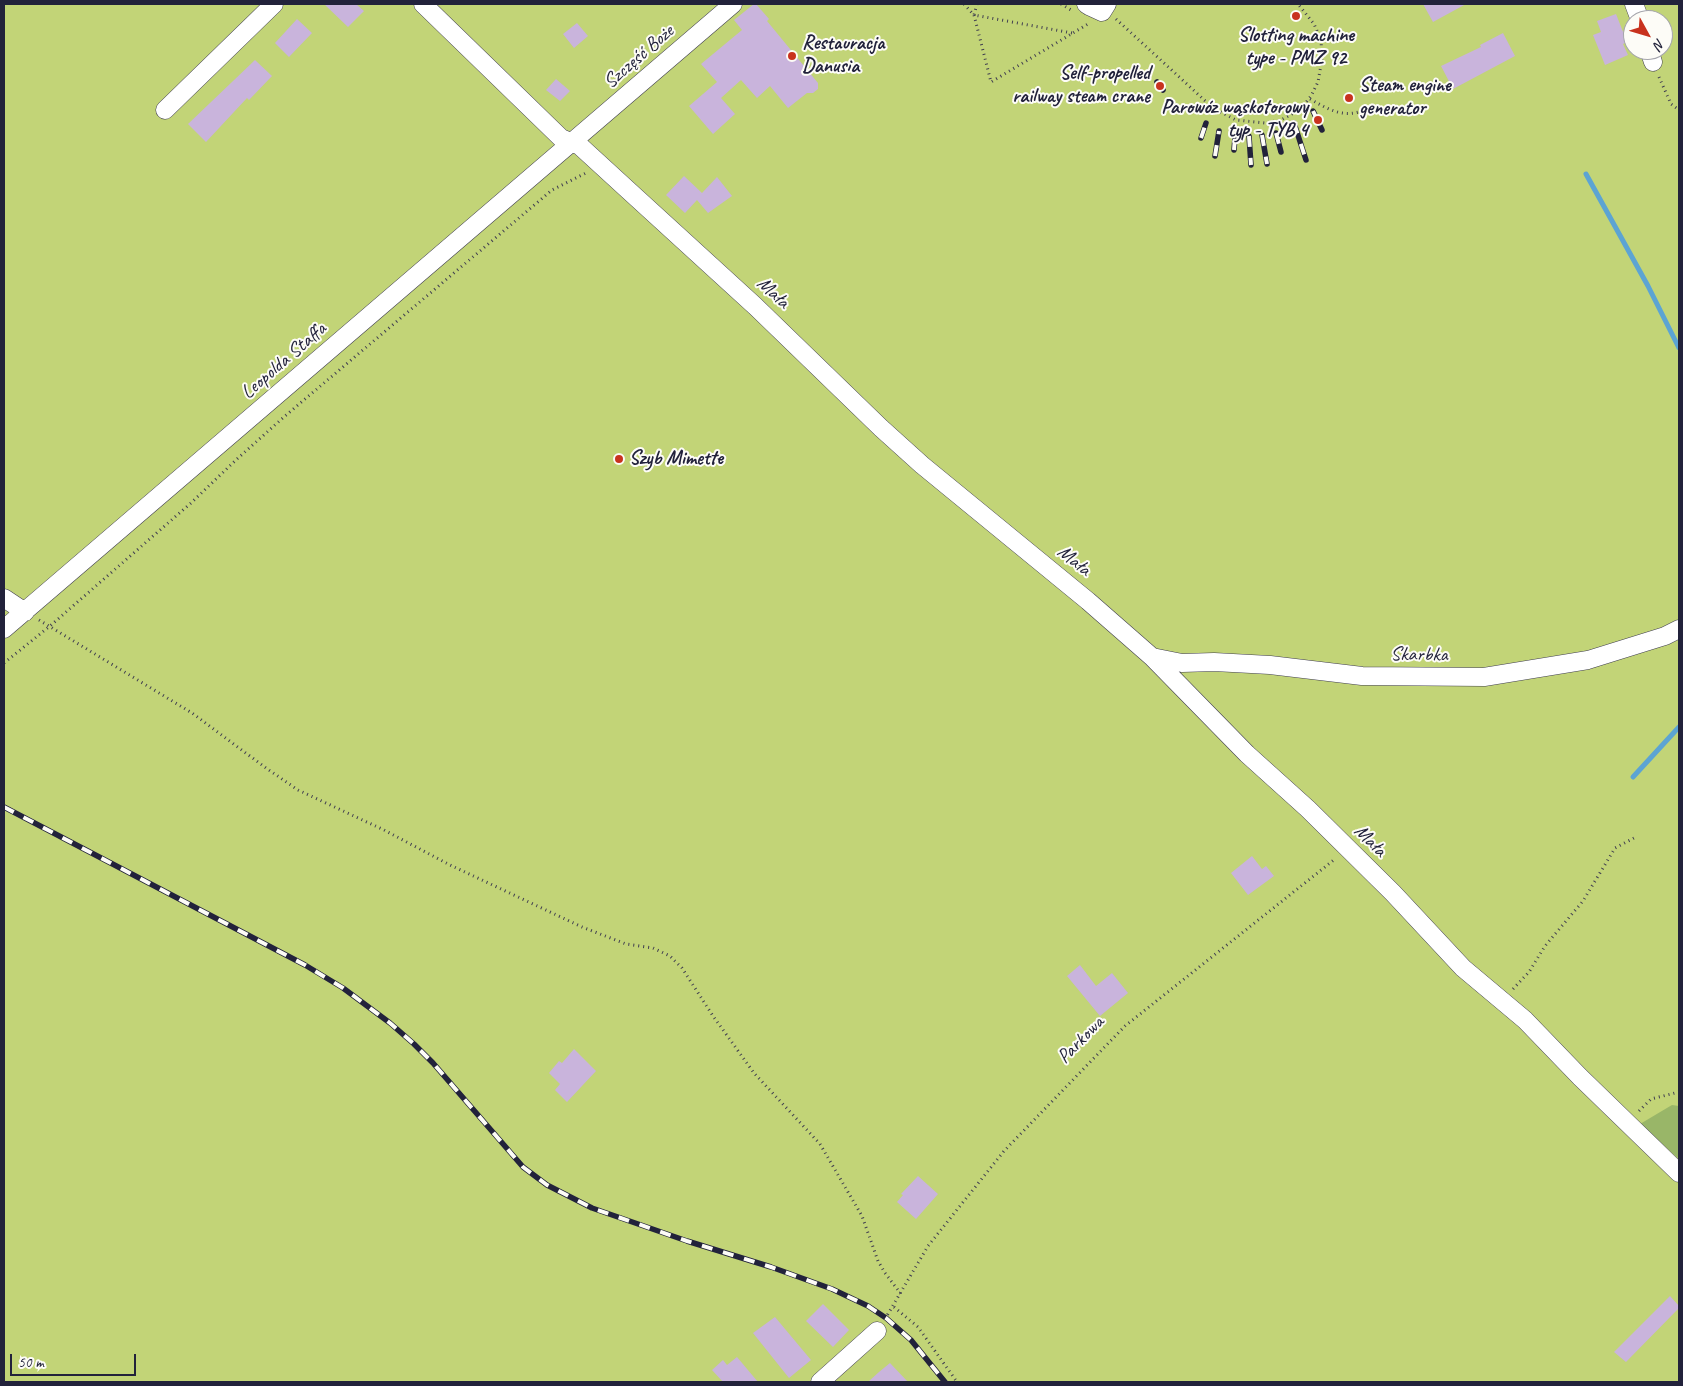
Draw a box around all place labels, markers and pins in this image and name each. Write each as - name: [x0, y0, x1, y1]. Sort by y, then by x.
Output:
- marker: Slotting machine type - PMZ 92: [1290, 10, 1302, 22]
- place label: Slotting machine type - PMZ 92: [1238, 24, 1354, 71]
- place label: Restauracja Danusia: [802, 32, 884, 79]
- marker: Restauracja Danusia: [786, 50, 798, 62]
- place label: Self-propelled railway steam crane: [1012, 62, 1150, 109]
- place label: Steam engine generator: [1359, 74, 1451, 121]
- marker: Self-propelled railway steam crane: [1154, 80, 1166, 92]
- marker: Steam engine generator: [1343, 92, 1355, 104]
- place label: Parowóz wąskotorowy typ - TYB 4: [1161, 96, 1308, 143]
- marker: Parowóz wąskotorowy typ - TYB 4: [1312, 114, 1324, 126]
- place label: Szyb Mimette: [629, 447, 723, 471]
- marker: Szyb Mimette: [613, 453, 625, 465]

